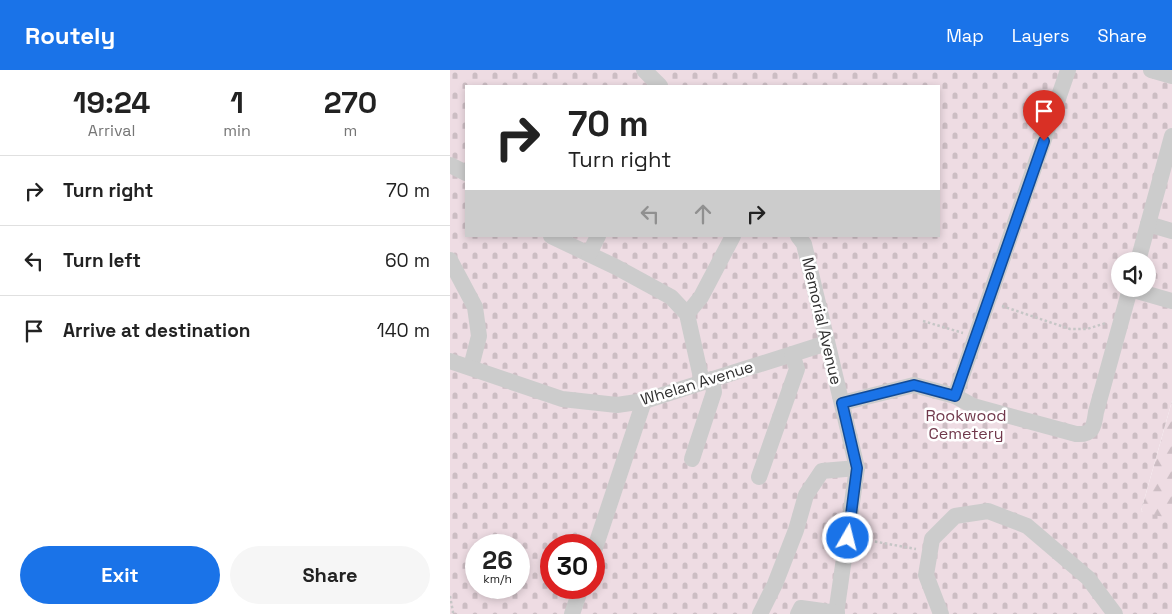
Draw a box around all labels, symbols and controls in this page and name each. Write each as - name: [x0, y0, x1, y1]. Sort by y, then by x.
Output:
- text: Routely: [25, 20, 115, 51]
- text: Map: [946, 24, 984, 47]
- text: Layers: [1012, 24, 1069, 47]
- text: Share: [1097, 24, 1147, 47]
- text: 19:24: [73, 83, 150, 122]
- text: 1: [230, 83, 244, 122]
- text: 270: [324, 83, 377, 122]
- pin: [1023, 90, 1065, 141]
- icon: arrive: [1030, 97, 1058, 125]
- text: 70 m: [568, 102, 649, 146]
- icon: right: [485, 105, 550, 170]
- text: Arrival: [88, 120, 135, 141]
- text: min: [223, 120, 251, 141]
- text: m: [343, 120, 357, 141]
- text: Turn right: [568, 145, 671, 173]
- icon: right: [20, 177, 48, 205]
- text: Turn right: [63, 178, 153, 203]
- text: 70 m: [386, 178, 430, 203]
- icon: left: [636, 200, 664, 228]
- icon: ahead: [689, 200, 717, 228]
- icon: right: [742, 200, 770, 228]
- icon: left: [20, 247, 48, 275]
- text: Turn left: [63, 248, 141, 273]
- text: 60 m: [385, 248, 430, 273]
- map controls: [1111, 252, 1156, 297]
- button: sound: [1111, 252, 1156, 297]
- street label: Memorial Avenue: [797, 255, 847, 387]
- icon: arrive: [20, 317, 48, 345]
- text: Arrive at destination: [63, 318, 251, 343]
- text: 140 m: [377, 318, 430, 343]
- street label: Whelan Avenue: [638, 356, 756, 410]
- park label: Rookwood Cemetery: [925, 405, 1007, 444]
- position arrow: [821, 511, 873, 563]
- speed limit sign: 30: [540, 534, 605, 599]
- text: 26: [482, 544, 513, 576]
- button: Exit: [20, 546, 220, 604]
- button: Share: [230, 546, 430, 604]
- text: km/h: [483, 571, 512, 587]

